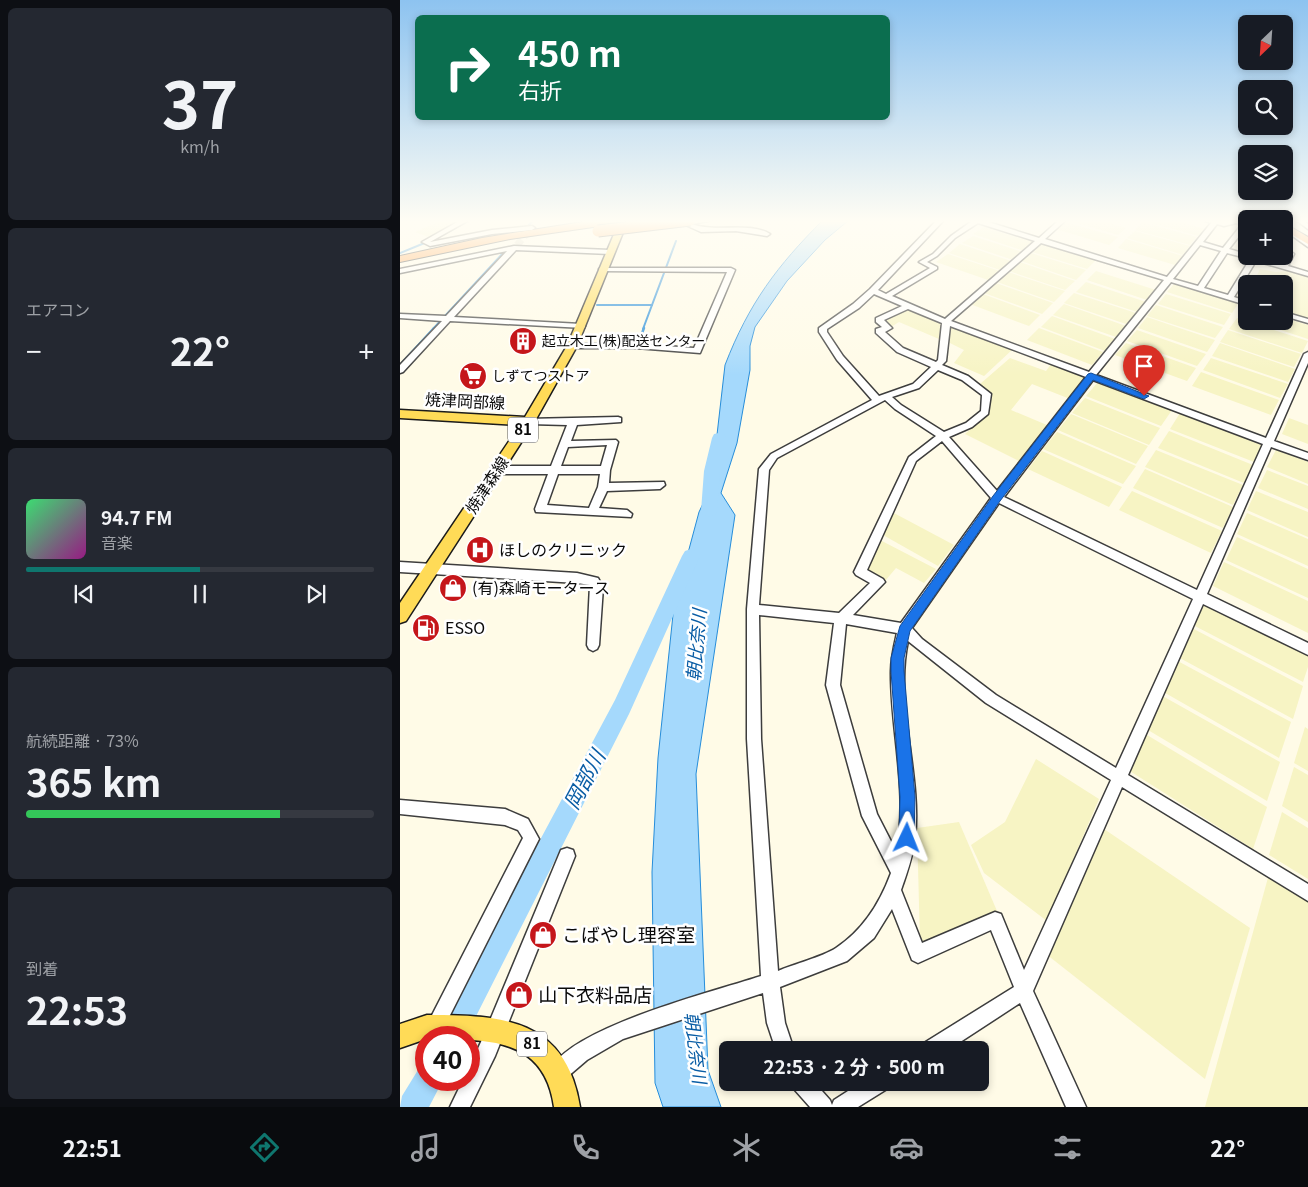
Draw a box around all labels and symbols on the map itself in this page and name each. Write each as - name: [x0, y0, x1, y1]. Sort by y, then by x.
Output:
- north arrow: [1238, 15, 1292, 70]
- building icon: 起立木工(株)配送センター: [508, 326, 538, 356]
- place label: 起立木工(株)配送センター: [542, 330, 705, 350]
- pin: [1123, 345, 1165, 396]
- supermarket icon: しずてつストア: [458, 361, 488, 391]
- place label: しずてつストア: [492, 365, 589, 385]
- street label: 焼津岡部線: [424, 386, 506, 414]
- road number: 81: [508, 418, 538, 442]
- street label: 焼津森線: [459, 451, 514, 518]
- hospital icon: ほしのクリニック: [465, 535, 495, 565]
- place label: ほしのクリニック: [499, 537, 627, 561]
- shop icon: (有)森崎モータース: [438, 573, 468, 603]
- place label: (有)森崎モータース: [472, 575, 610, 599]
- water label: 朝比奈川: [679, 606, 711, 682]
- fuel station icon: ESSO: [411, 613, 441, 643]
- place label: ESSO: [445, 615, 485, 639]
- water label: 岡部川: [555, 742, 612, 814]
- position arrow: [880, 811, 932, 863]
- shop icon: こばやし理容室: [528, 920, 558, 950]
- place label: こばやし理容室: [562, 920, 695, 947]
- shop icon: 山下衣料品店: [504, 980, 534, 1010]
- place label: 山下衣料品店: [538, 980, 652, 1007]
- water label: 朝比奈川: [680, 1010, 715, 1087]
- speed limit sign: 40: [415, 1026, 480, 1091]
- road number: 81: [517, 1032, 547, 1056]

